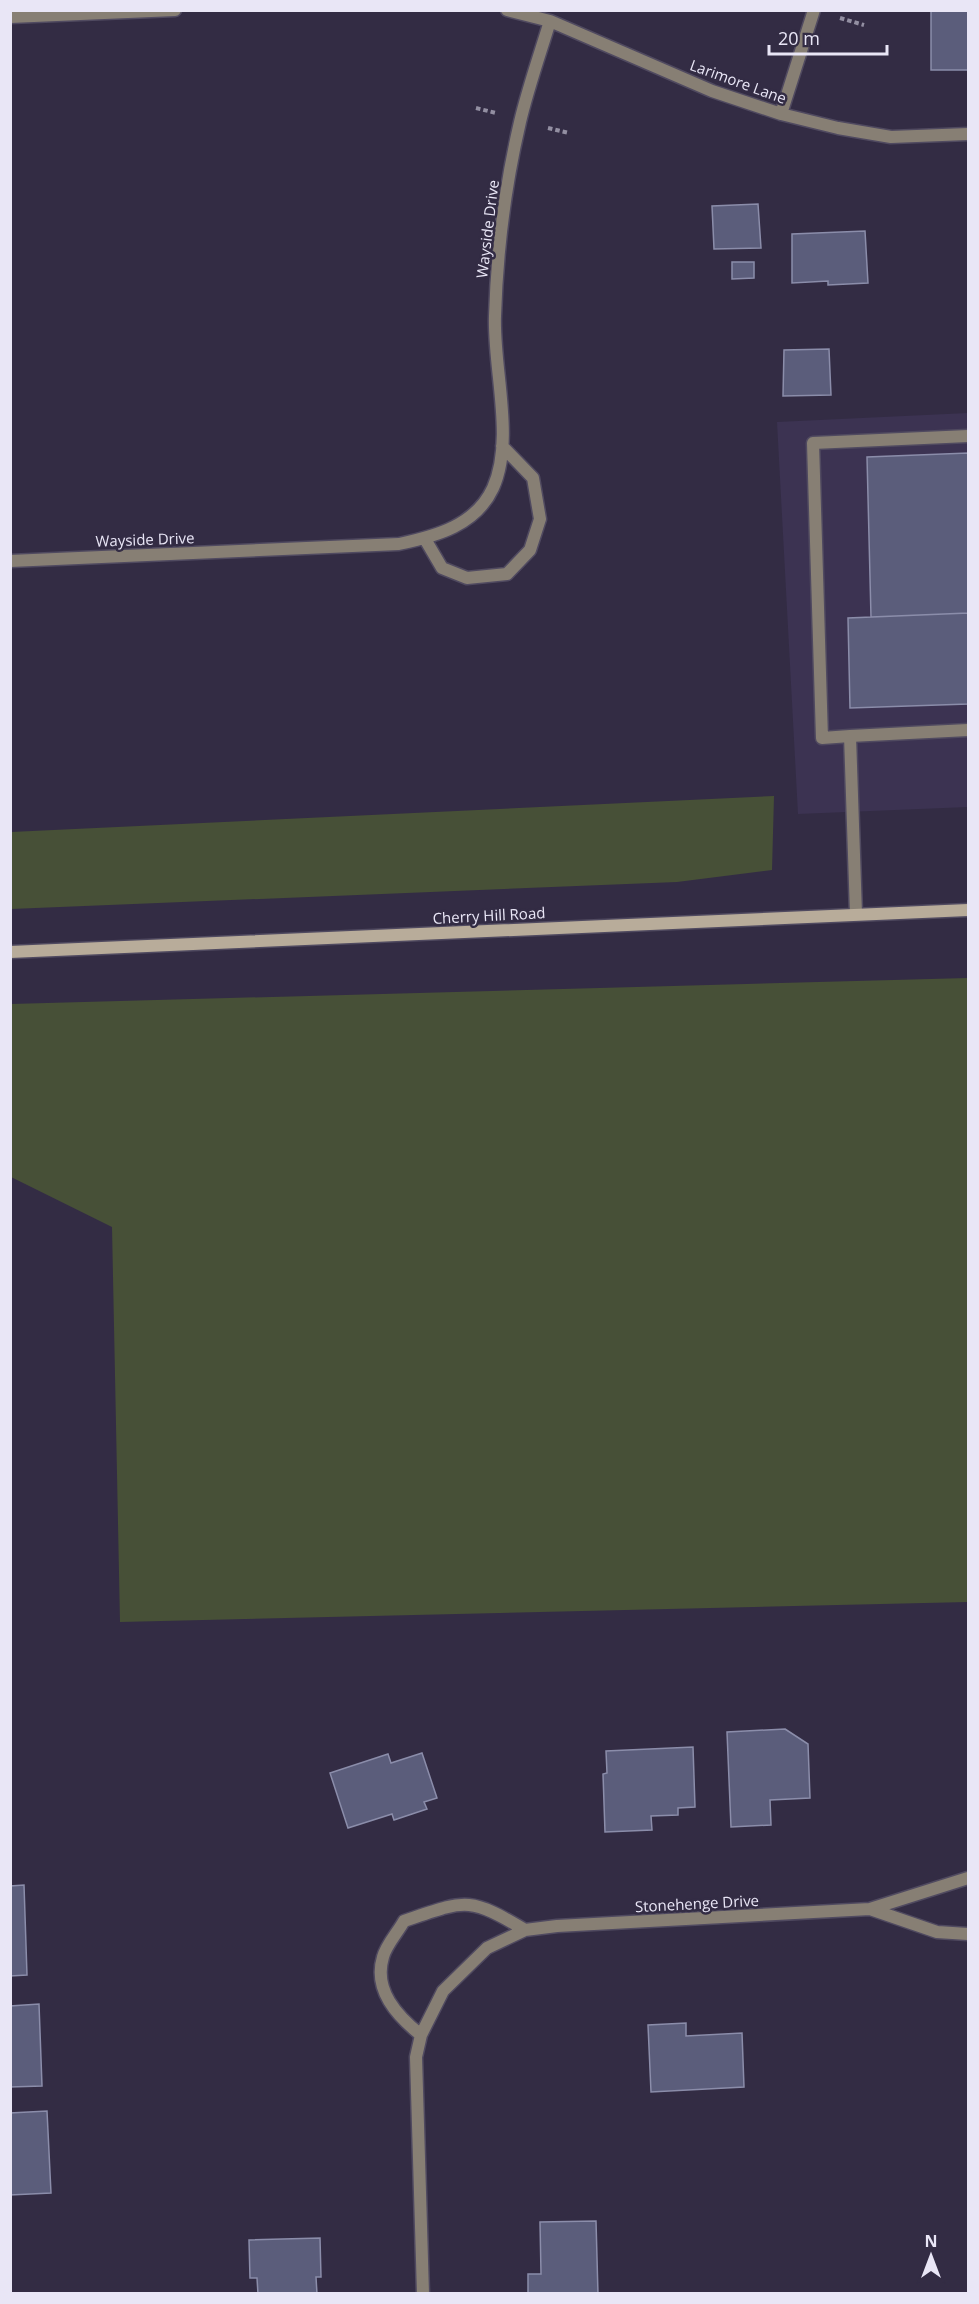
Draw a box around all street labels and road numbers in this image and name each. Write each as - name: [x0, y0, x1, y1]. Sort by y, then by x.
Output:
- street label: Larimore Lane: [687, 54, 789, 108]
- street label: Wayside Drive: [471, 179, 503, 279]
- street label: Wayside Drive: [95, 527, 195, 551]
- street label: Cherry Hill Road: [432, 902, 546, 928]
- street label: Stonehenge Drive: [634, 1890, 759, 1916]

